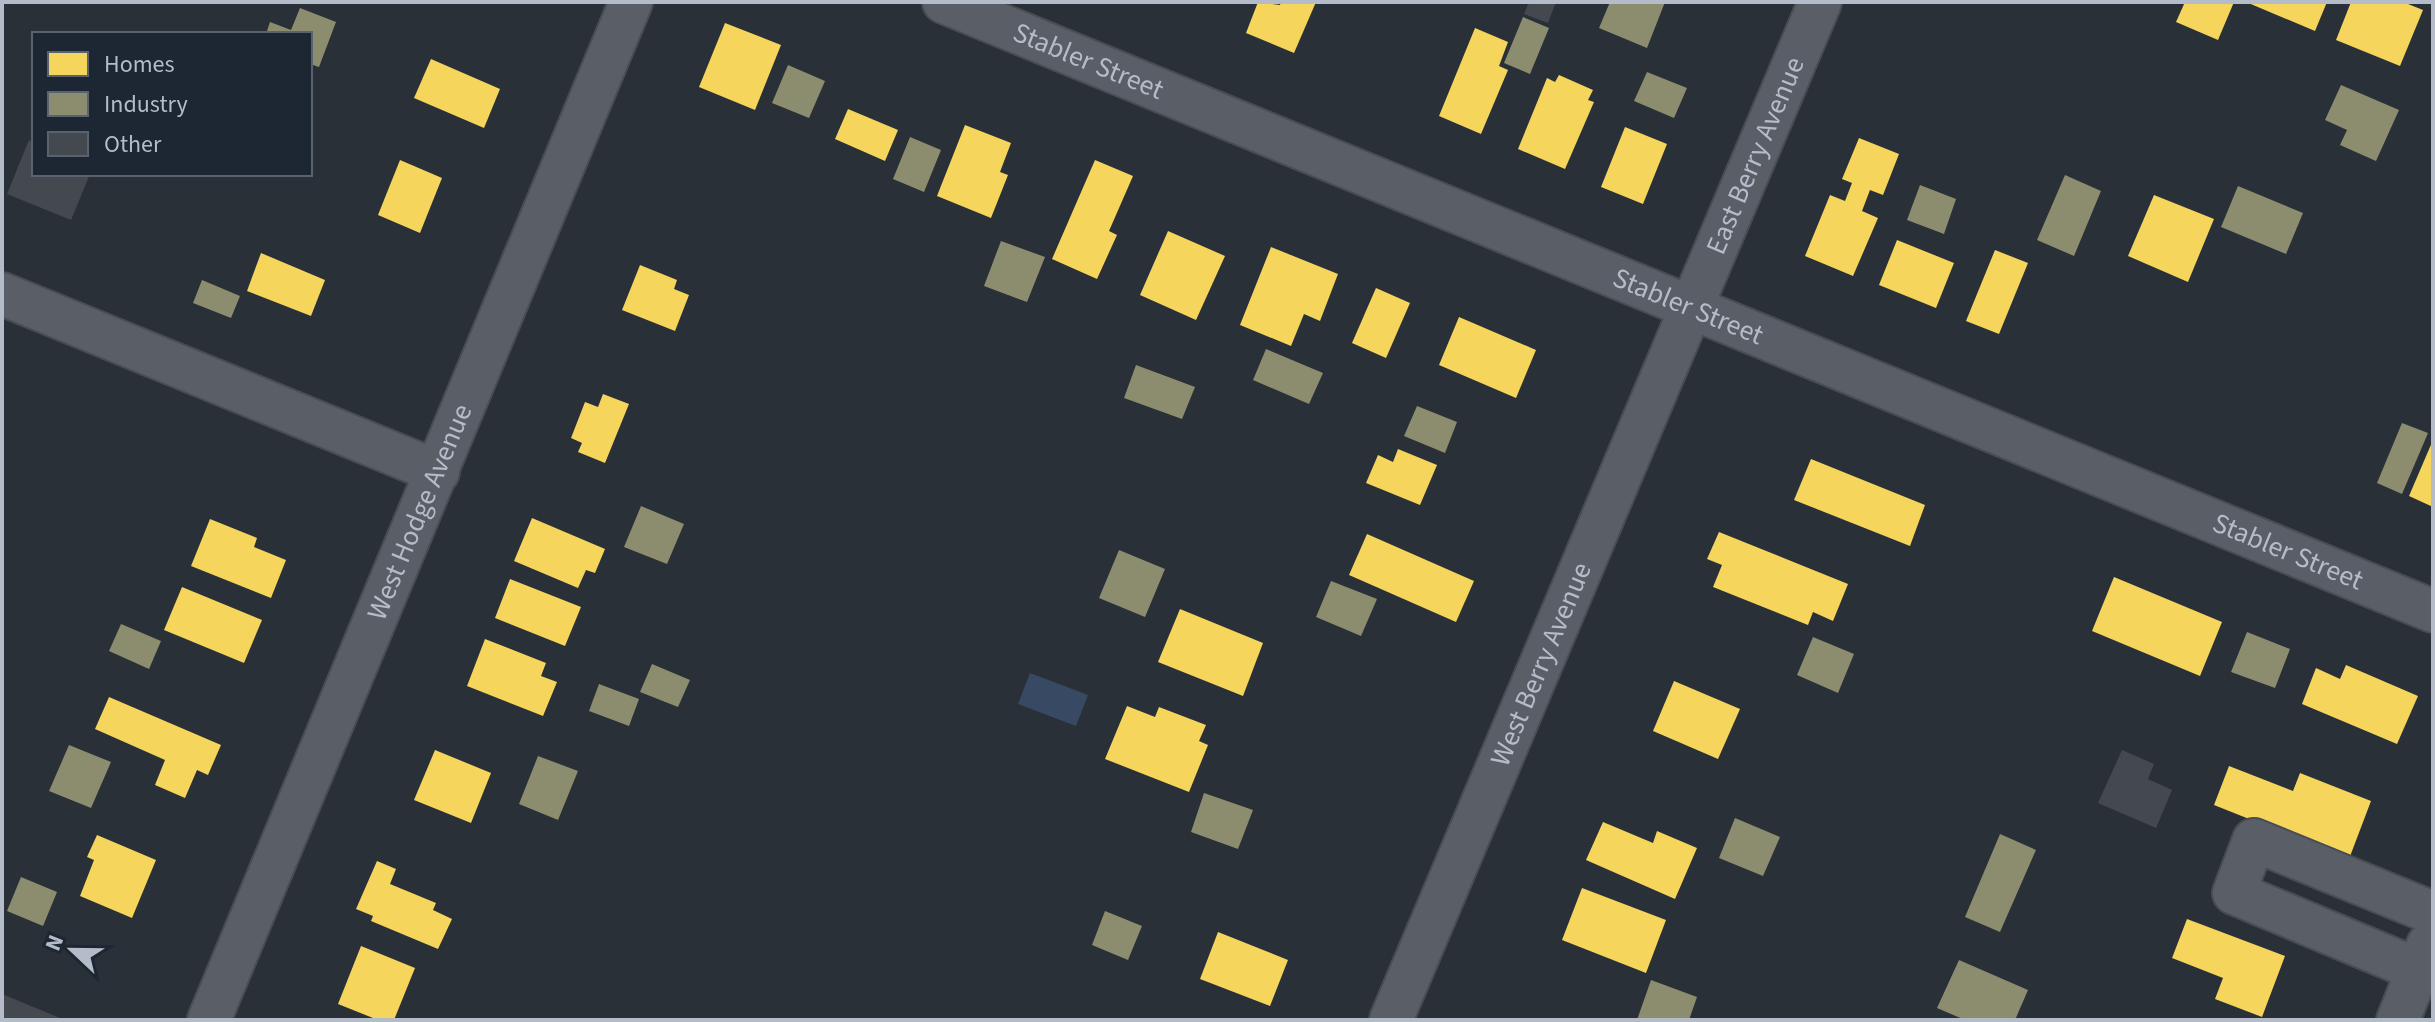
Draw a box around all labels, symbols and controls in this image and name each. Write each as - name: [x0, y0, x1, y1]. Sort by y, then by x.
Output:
- street label: Stabler Street: [1007, 12, 1170, 110]
- legend: [32, 32, 312, 176]
- text: Homes: [104, 47, 175, 82]
- street label: East Berry Avenue: [1696, 51, 1815, 260]
- text: Industry: [104, 87, 188, 122]
- text: Other: [104, 127, 162, 162]
- street label: Stabler Street: [1607, 258, 1770, 355]
- street label: West Hodge Avenue: [357, 398, 482, 626]
- street label: Stabler Street: [2207, 503, 2370, 601]
- street label: West Berry Avenue: [1480, 556, 1602, 772]
- north arrow: [32, 910, 112, 990]
- text: N: [37, 930, 72, 956]

